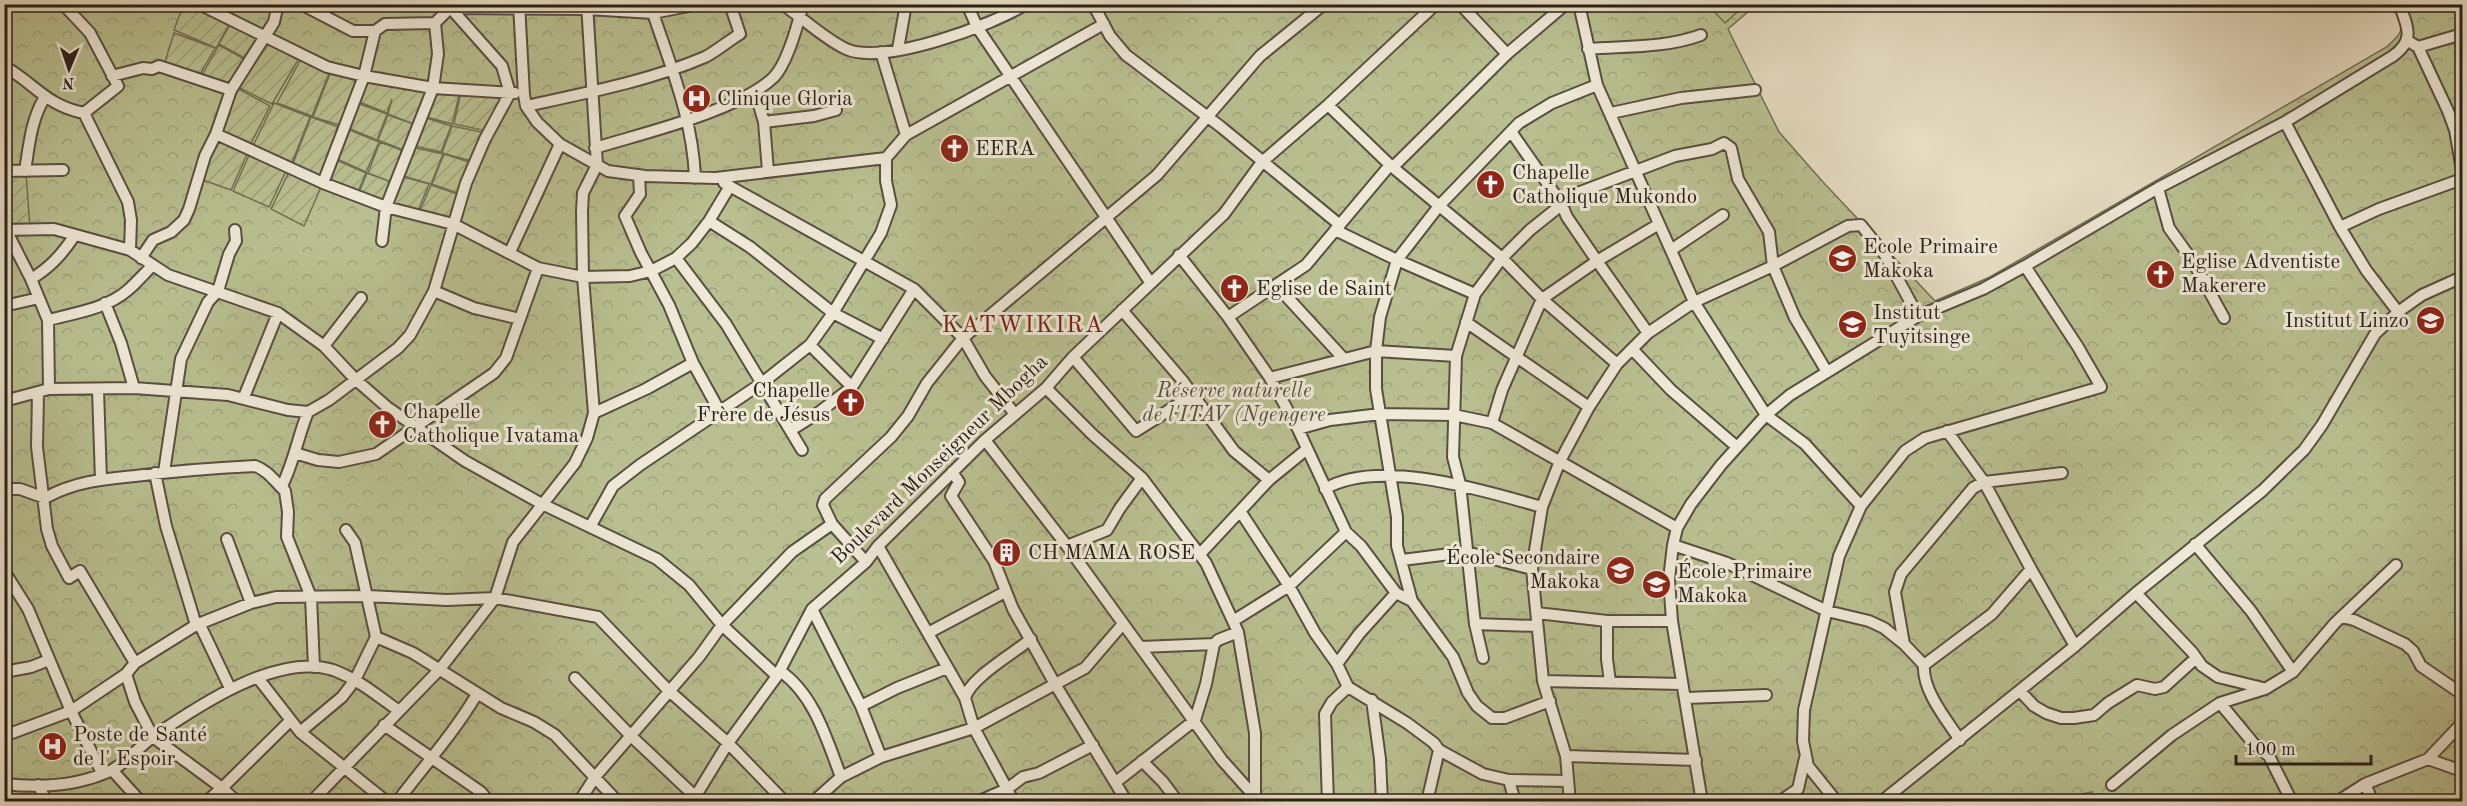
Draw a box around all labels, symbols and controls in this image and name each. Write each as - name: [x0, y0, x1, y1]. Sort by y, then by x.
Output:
- north arrow: [39, 39, 99, 99]
- text: N: [61, 74, 75, 90]
- hospital icon: Clinique Gloria: [680, 83, 712, 115]
- place label: Clinique Gloria: [717, 89, 853, 110]
- church icon: EERA: [938, 133, 970, 165]
- place label: EERA: [975, 139, 1035, 160]
- place label: Chapelle Catholique Mukondo: [1512, 163, 1697, 208]
- church icon: Chapelle Catholique Mukondo: [1475, 169, 1507, 201]
- place label: Ecole Primaire Makoka: [1863, 237, 1998, 282]
- school or university icon: Ecole Primaire Makoka: [1826, 243, 1858, 275]
- place label: Eglise Adventiste Makerere: [2181, 252, 2340, 297]
- church icon: Eglise Adventiste Makerere: [2144, 258, 2176, 290]
- church icon: Eglise de Saint: [1219, 273, 1251, 305]
- place label: Eglise de Saint: [1256, 279, 1392, 300]
- place label: Institut Tuyitsinge: [1873, 303, 1970, 348]
- school or university icon: Institut Linzo: [2414, 305, 2446, 337]
- school or university icon: Institut Tuyitsinge: [1836, 309, 1868, 341]
- place label: Institut Linzo: [2285, 311, 2409, 332]
- district label: KATWIKIRA: [941, 314, 1105, 338]
- street label: Boulevard Monseigneur Mbogha: [828, 351, 1052, 569]
- place label: Chapelle Frère de Jésus: [696, 381, 830, 426]
- park label: Réserve naturelle de l'ITAV (Ngengere: [1142, 381, 1326, 426]
- church icon: Chapelle Frère de Jésus: [835, 387, 867, 419]
- place label: Chapelle Catholique Ivatama: [403, 402, 579, 447]
- church icon: Chapelle Catholique Ivatama: [366, 408, 398, 440]
- building icon: CH MAMA ROSE: [991, 537, 1023, 569]
- place label: CH MAMA ROSE: [1028, 543, 1195, 564]
- place label: École Secondaire Makoka: [1446, 544, 1600, 593]
- school or university icon: École Secondaire Makoka: [1605, 554, 1637, 586]
- place label: École Primaire Makoka: [1677, 558, 1812, 607]
- school or university icon: École Primaire Makoka: [1640, 568, 1672, 600]
- place label: Poste de Santé de l' Espoir: [73, 725, 207, 770]
- scale bar: [2236, 728, 2371, 766]
- hospital icon: Poste de Santé de l' Espoir: [36, 731, 68, 763]
- text: 100 m: [2245, 741, 2296, 759]

